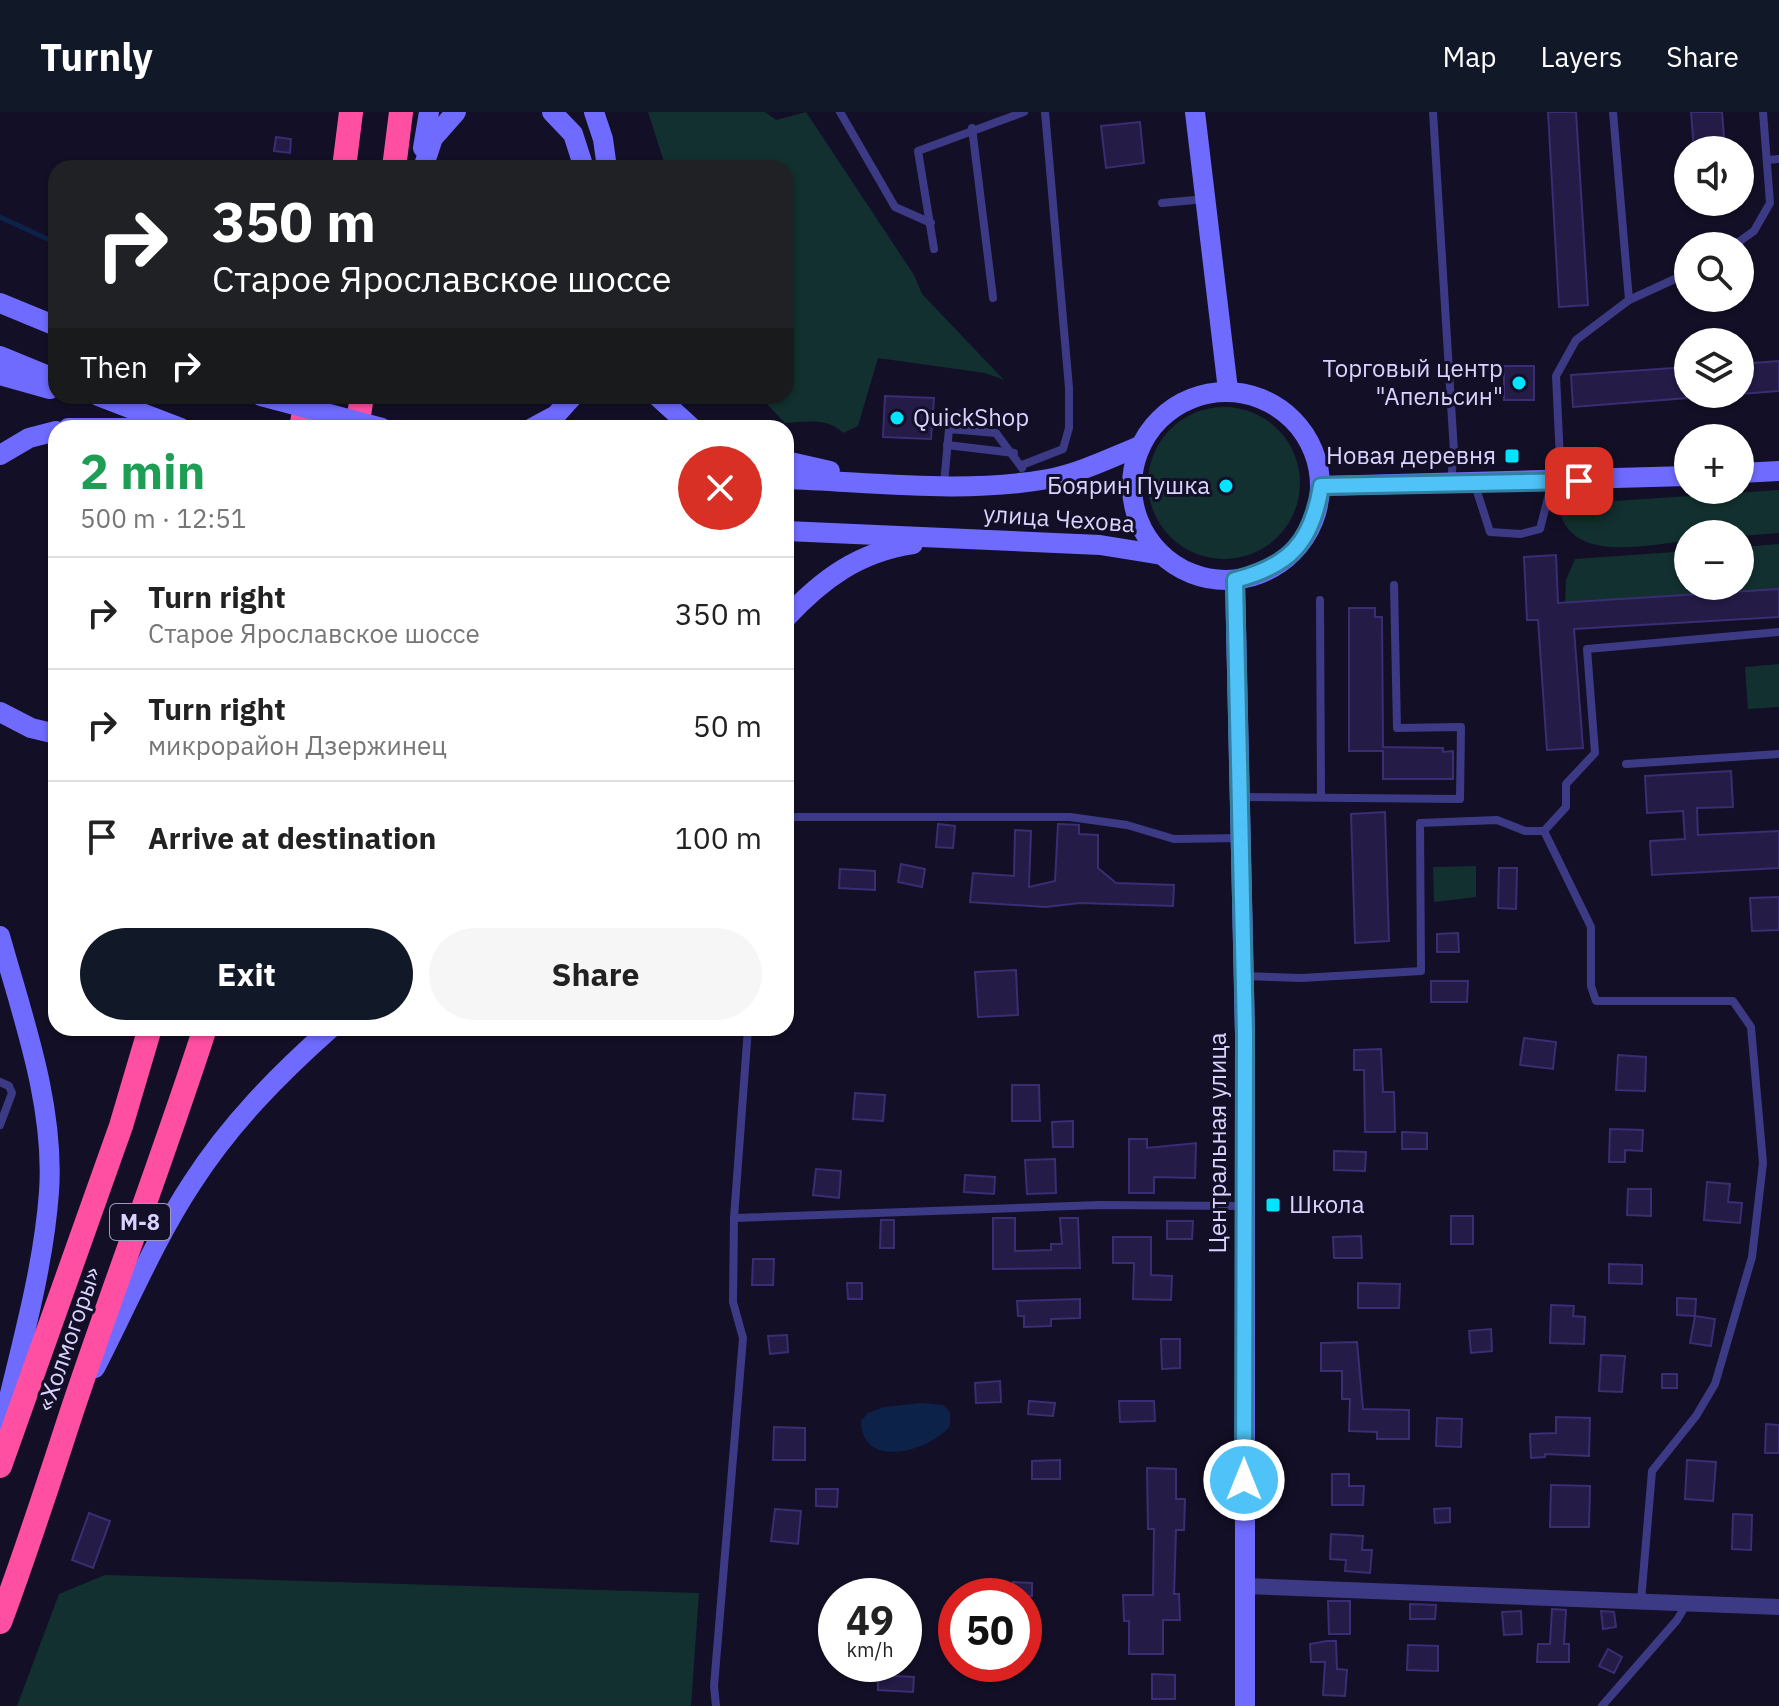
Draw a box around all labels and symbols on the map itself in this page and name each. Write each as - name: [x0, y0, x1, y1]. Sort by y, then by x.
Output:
- place label: Торговый центр "Апельсин": [1323, 352, 1503, 412]
- marker: Торговый центр "Апельсин": [1510, 374, 1528, 392]
- place label: QuickShop: [913, 401, 1029, 433]
- marker: QuickShop: [888, 409, 906, 427]
- place label: Новая деревня: [1326, 439, 1496, 471]
- marker: Новая деревня: [1503, 447, 1521, 465]
- pin: [1545, 447, 1613, 515]
- place label: Боярин Пушка: [1047, 469, 1210, 501]
- marker: Боярин Пушка: [1217, 477, 1235, 495]
- street label: улица Чехова: [982, 497, 1136, 539]
- street label: Центральная улица: [1201, 1032, 1233, 1253]
- place label: Школа: [1289, 1188, 1365, 1220]
- marker: Школа: [1264, 1196, 1282, 1214]
- road number: М-8: [110, 1204, 170, 1240]
- street label: «Холмогоры»: [28, 1262, 108, 1415]
- position arrow: [1202, 1438, 1286, 1522]
- speed limit sign: 50: [938, 1578, 1042, 1682]

